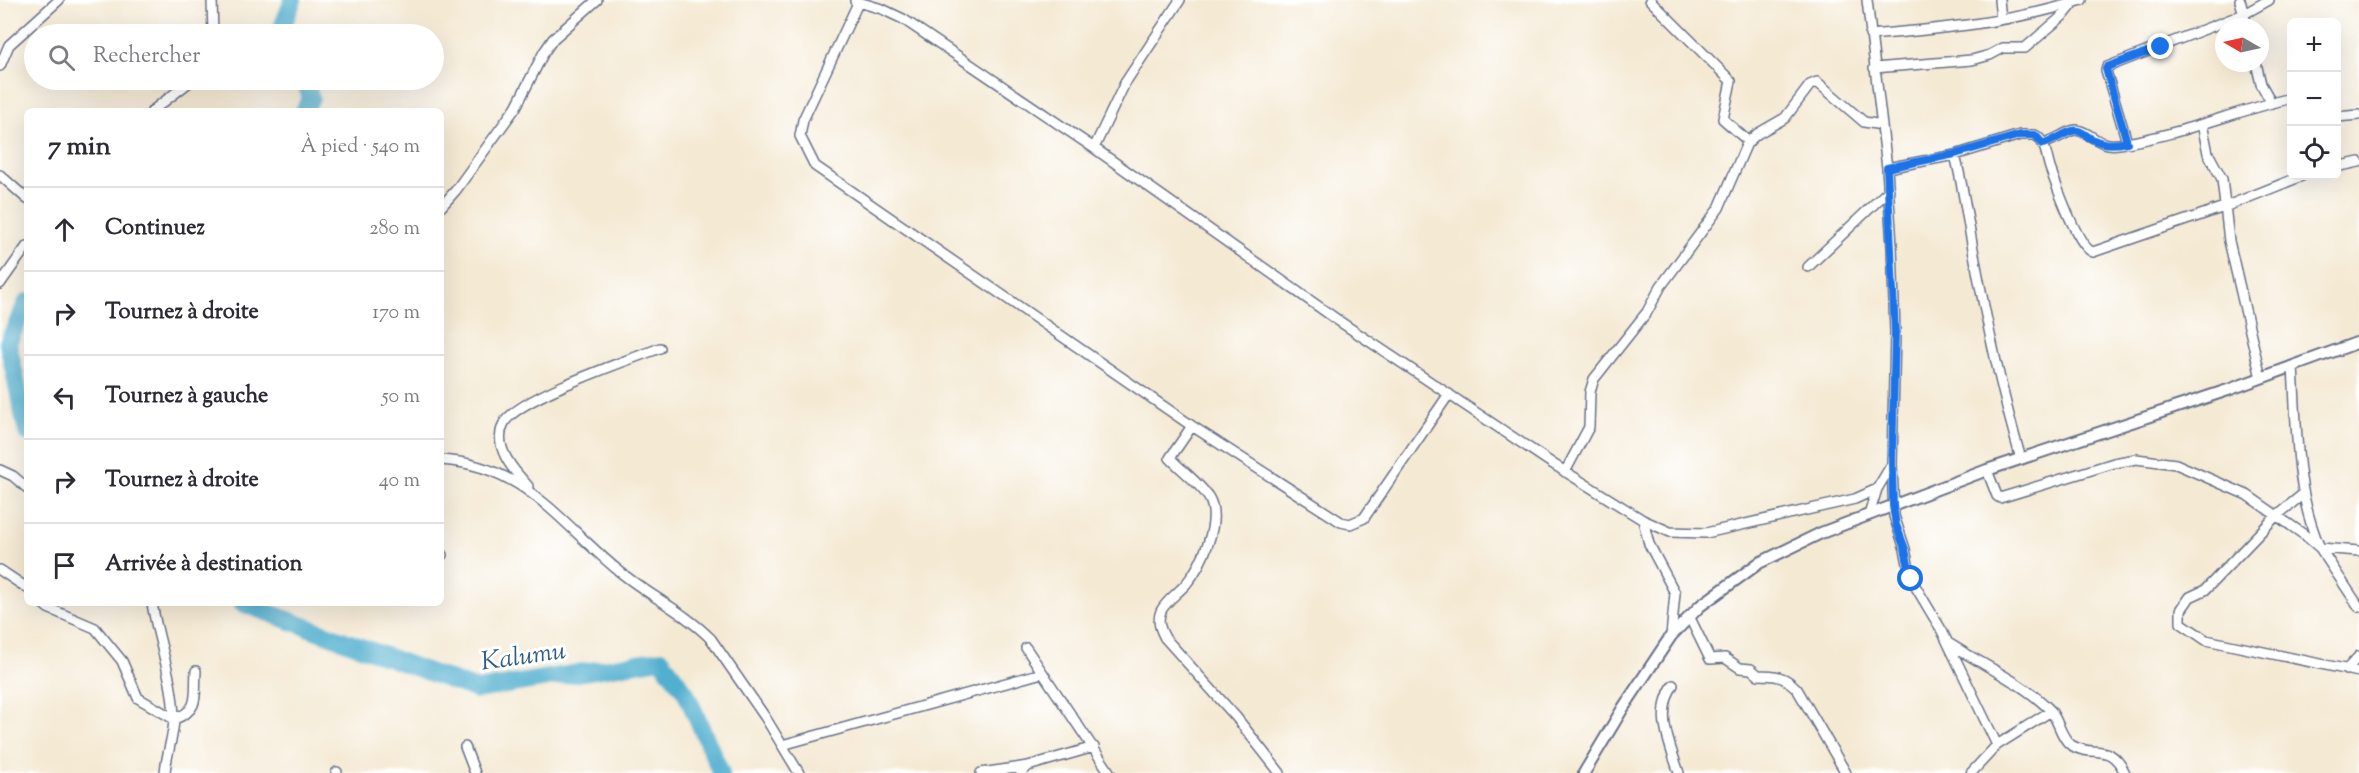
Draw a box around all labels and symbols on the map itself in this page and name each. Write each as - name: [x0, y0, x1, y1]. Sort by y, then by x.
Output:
- north arrow: [2215, 18, 2269, 72]
- route end: [2147, 33, 2173, 59]
- route start: [1897, 565, 1923, 591]
- water label: Kalumu: [478, 633, 569, 682]

